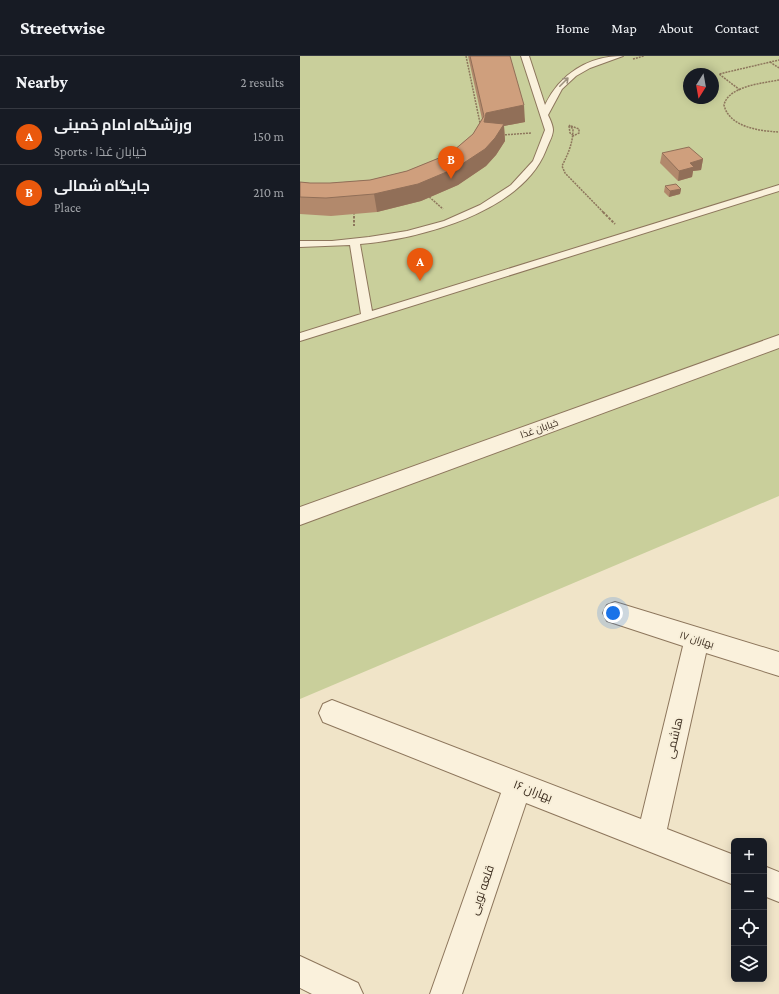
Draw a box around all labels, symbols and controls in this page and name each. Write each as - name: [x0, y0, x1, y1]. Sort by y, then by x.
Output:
- text: Streetwise: [20, 17, 105, 38]
- text: Home: [556, 20, 589, 36]
- text: Map: [611, 20, 637, 36]
- text: About: [659, 20, 693, 36]
- text: Contact: [715, 20, 759, 36]
- north arrow: [683, 68, 719, 104]
- text: Nearby: [16, 73, 68, 92]
- text: 2 results: [241, 75, 284, 90]
- one-way arrow: [559, 77, 569, 87]
- text: ورزشگاه امام خمینی: [54, 117, 192, 133]
- text: A: [25, 129, 33, 144]
- text: 150 m: [253, 129, 284, 144]
- text: Sports · خیابان غذا: [54, 144, 147, 159]
- pin: B: [438, 146, 464, 179]
- text: جایگاه شمالی: [54, 178, 150, 194]
- text: B: [25, 185, 33, 200]
- text: 210 m: [253, 185, 284, 200]
- text: Place: [54, 200, 81, 215]
- pin: A: [407, 248, 433, 281]
- street label: خیابان غذا: [519, 417, 560, 441]
- your location: [603, 603, 623, 623]
- street label: بهاران ۱۷: [678, 629, 715, 651]
- street label: هاشمی: [662, 716, 686, 760]
- street label: بهاران ۱۶: [511, 777, 555, 805]
- map controls: [731, 838, 767, 982]
- button: +: [731, 838, 767, 874]
- street label: قلعه نویی: [467, 863, 497, 917]
- button: −: [731, 874, 767, 910]
- button: locate: [731, 910, 767, 946]
- button: layers: [731, 946, 767, 982]

